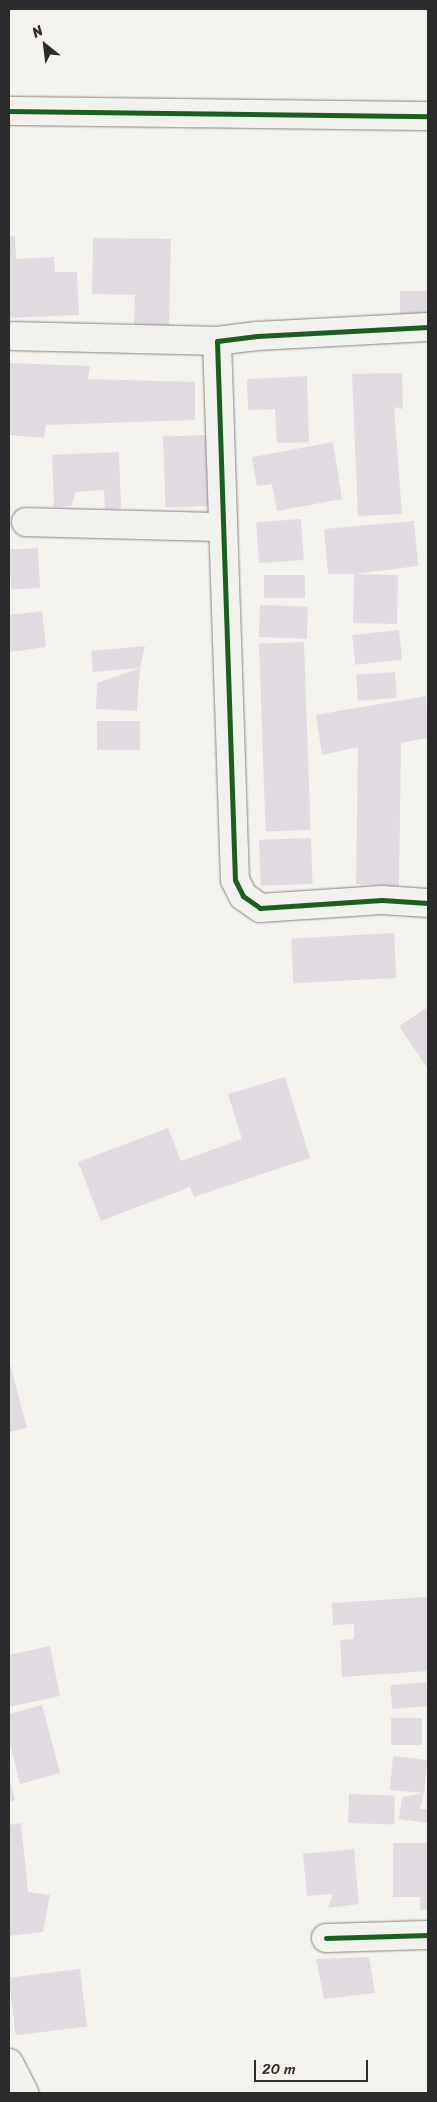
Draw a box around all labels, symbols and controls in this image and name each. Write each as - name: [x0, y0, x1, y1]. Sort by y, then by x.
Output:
- text: N: [27, 18, 48, 45]
- north arrow: [20, 20, 70, 70]
- scale bar: [257, 2050, 371, 2082]
- text: 20 m: [262, 2056, 296, 2082]

